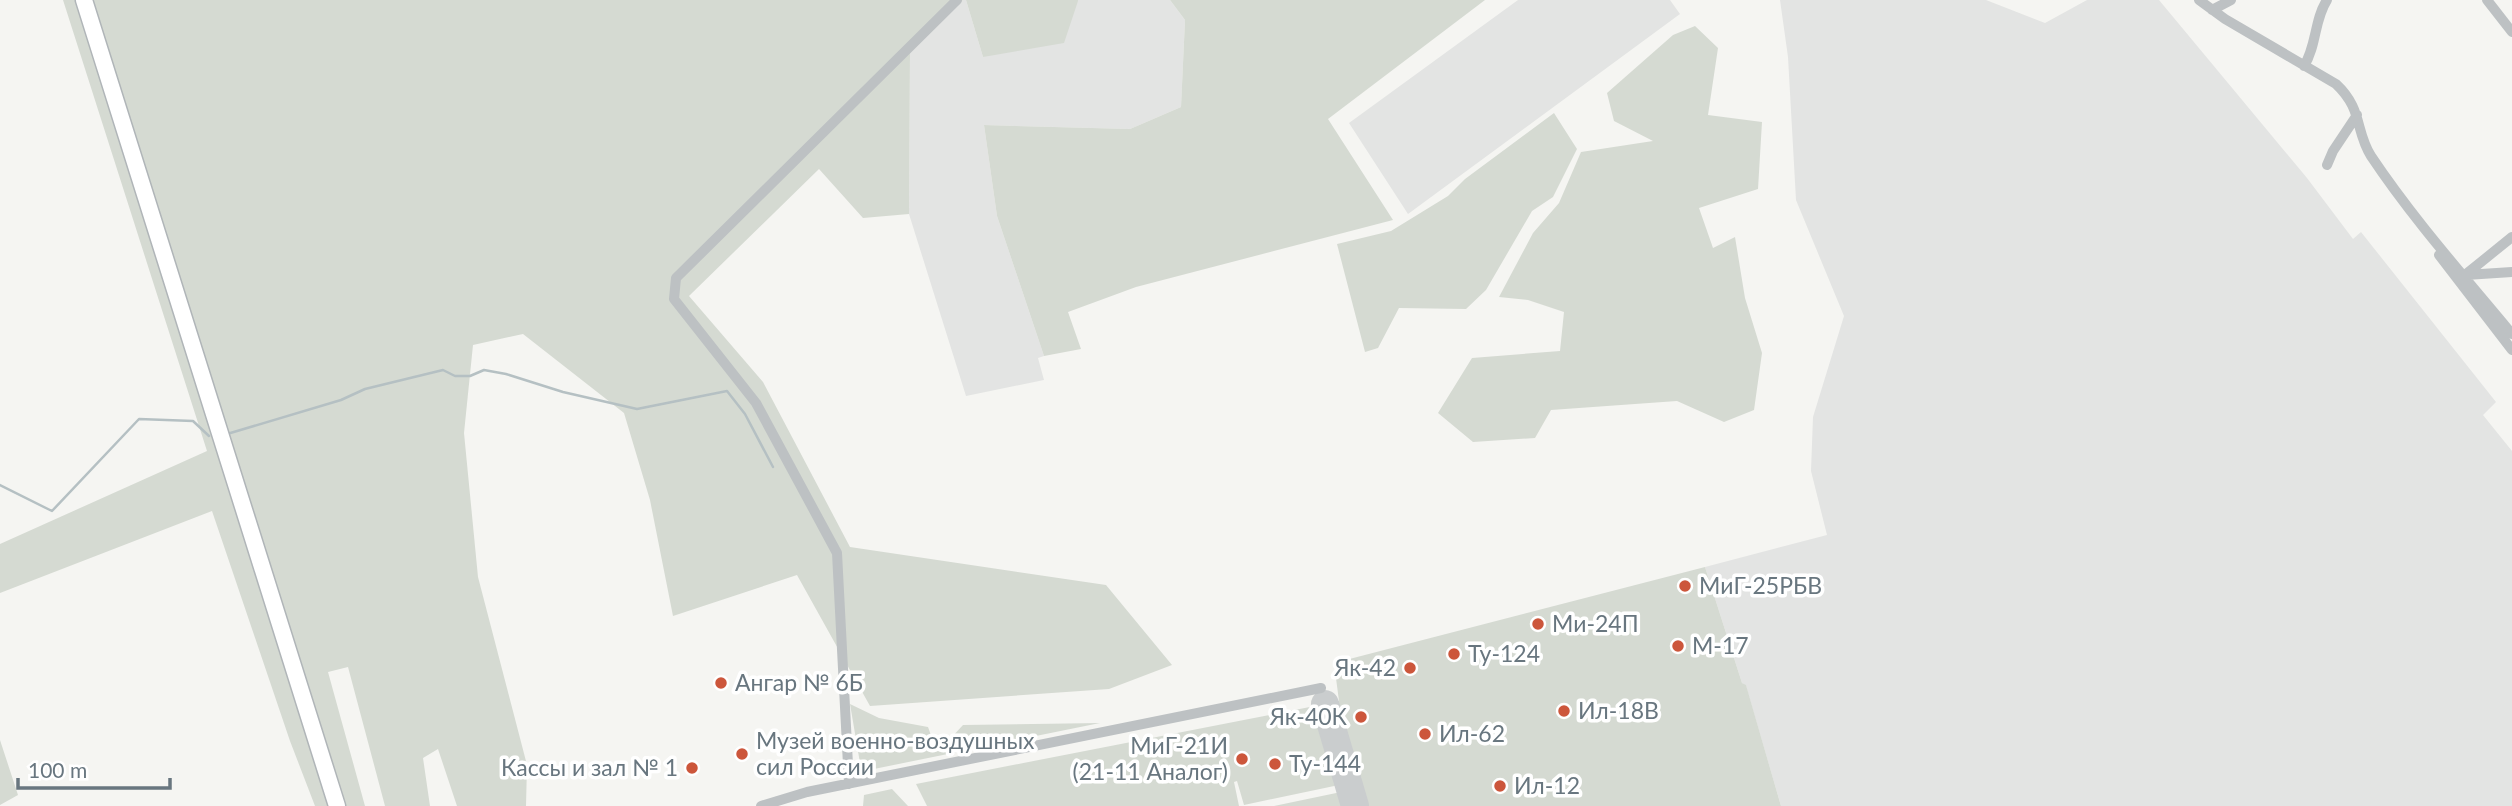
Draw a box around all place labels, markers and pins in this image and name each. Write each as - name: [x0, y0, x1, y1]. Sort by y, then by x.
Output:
- place label: МиГ-25РБВ: [1699, 571, 1822, 599]
- marker: МиГ-25РБВ: [1677, 578, 1693, 594]
- place label: Ми-24П: [1552, 609, 1639, 637]
- marker: Ми-24П: [1530, 616, 1546, 632]
- place label: М-17: [1692, 631, 1749, 659]
- marker: М-17: [1670, 638, 1686, 654]
- place label: Ту-124: [1468, 639, 1540, 667]
- marker: Ту-124: [1446, 646, 1462, 662]
- place label: Як-42: [1333, 653, 1396, 681]
- marker: Як-42: [1402, 660, 1418, 676]
- place label: Ангар № 6Б: [735, 668, 863, 696]
- marker: Ангар № 6Б: [713, 675, 729, 691]
- place label: Ил-18В: [1578, 696, 1659, 724]
- place label: Як-40К: [1269, 702, 1348, 730]
- marker: Ил-18В: [1556, 703, 1572, 719]
- marker: Як-40К: [1353, 709, 1369, 725]
- place label: Ил-62: [1439, 719, 1505, 747]
- place label: Музей военно-воздушных сил России: [756, 726, 1035, 780]
- marker: Ил-62: [1417, 726, 1433, 742]
- place label: МиГ-21И (21-11 Аналог): [1073, 731, 1228, 785]
- marker: Музей военно-воздушных сил России: [734, 746, 750, 762]
- place label: Ту-144: [1289, 749, 1361, 777]
- marker: МиГ-21И (21-11 Аналог): [1234, 751, 1250, 767]
- place label: Кассы и зал № 1: [501, 753, 678, 781]
- marker: Ту-144: [1267, 756, 1283, 772]
- marker: Кассы и зал № 1: [684, 760, 700, 776]
- place label: Ил-12: [1514, 771, 1580, 799]
- marker: Ил-12: [1492, 778, 1508, 794]

